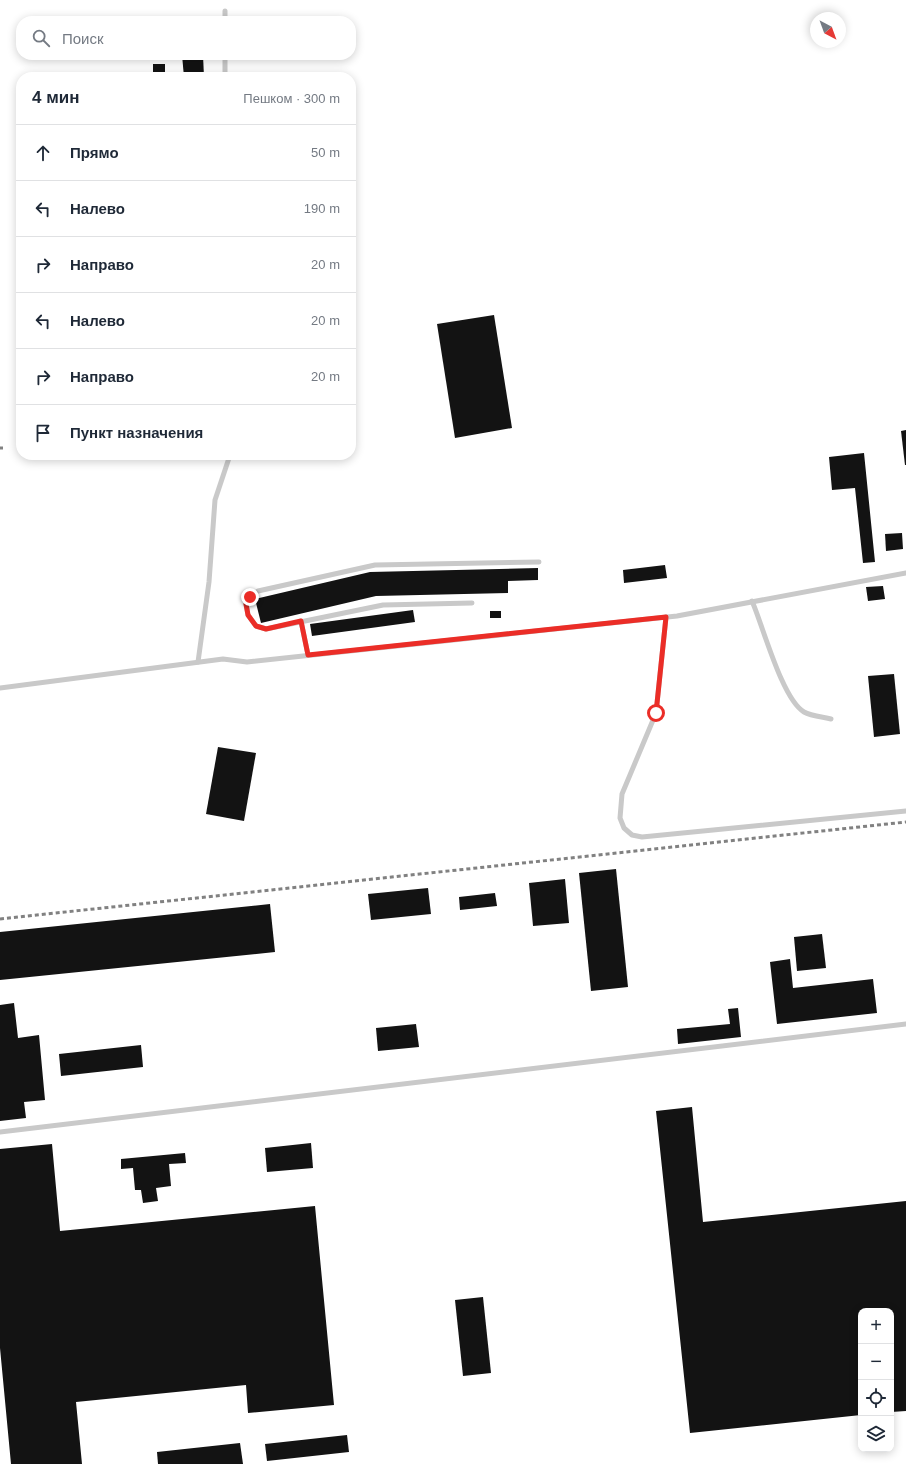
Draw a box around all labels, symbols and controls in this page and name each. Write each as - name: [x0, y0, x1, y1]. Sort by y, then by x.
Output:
- north arrow: [810, 12, 846, 48]
- search box: [16, 16, 356, 60]
- icon: search: [30, 27, 52, 49]
- text: Поиск: [62, 30, 104, 47]
- text: 4 мин: [32, 88, 79, 107]
- text: Пешком · 300 m: [243, 91, 340, 106]
- icon: ahead: [32, 142, 54, 164]
- text: Прямо: [70, 144, 119, 161]
- text: 50 m: [311, 145, 340, 160]
- icon: left: [32, 198, 54, 220]
- text: Налево: [70, 200, 125, 217]
- text: 190 m: [304, 201, 340, 216]
- icon: right: [32, 254, 54, 276]
- text: Направо: [70, 256, 134, 273]
- text: 20 m: [311, 257, 340, 272]
- icon: left: [32, 310, 54, 332]
- text: Налево: [70, 312, 125, 329]
- text: 20 m: [311, 313, 340, 328]
- icon: right: [32, 366, 54, 388]
- text: Направо: [70, 368, 134, 385]
- text: 20 m: [311, 369, 340, 384]
- icon: arrive: [32, 422, 54, 444]
- text: Пункт назначения: [70, 424, 203, 441]
- route end: [241, 588, 259, 606]
- route start: [647, 704, 665, 722]
- map controls: [858, 1308, 894, 1452]
- button: +: [858, 1308, 894, 1344]
- button: −: [858, 1344, 894, 1380]
- button: locate: [858, 1380, 894, 1416]
- button: layers: [858, 1416, 894, 1452]

